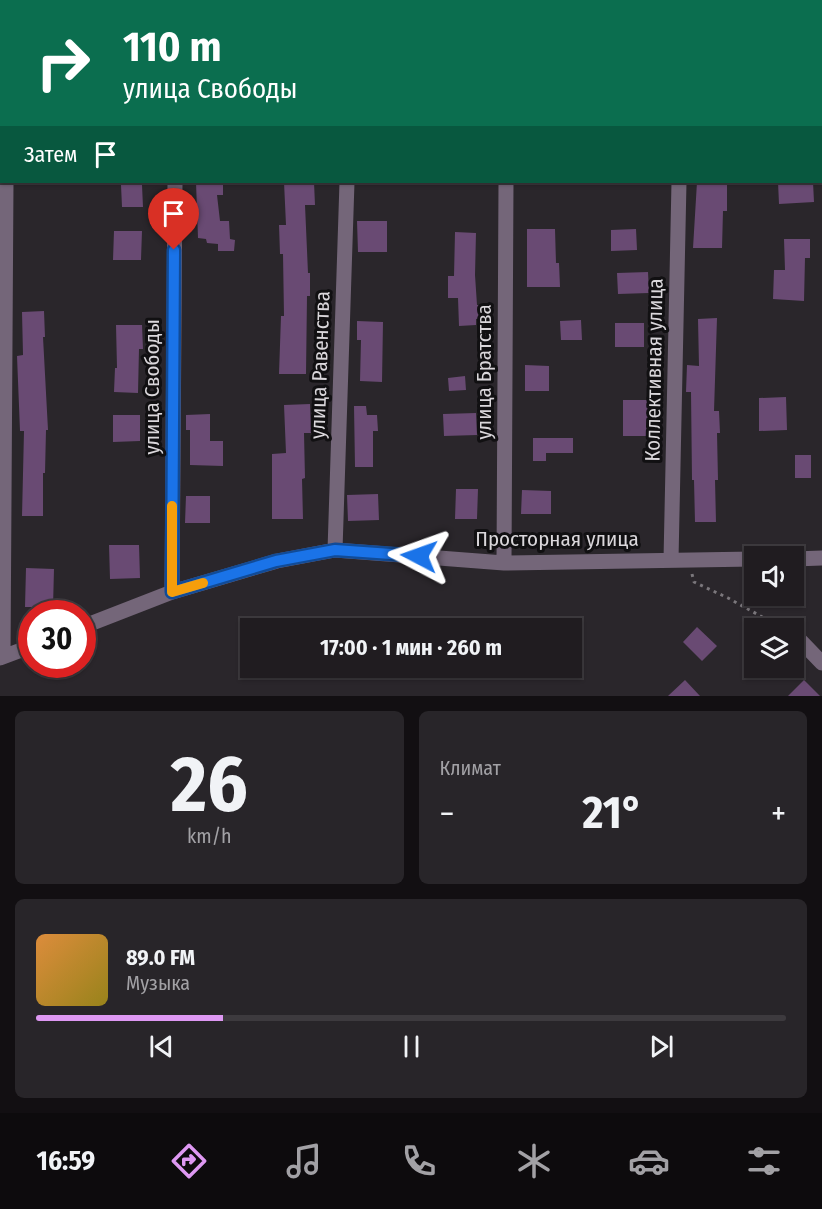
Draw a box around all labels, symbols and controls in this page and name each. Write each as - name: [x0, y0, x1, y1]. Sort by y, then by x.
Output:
- text: 110 m: [123, 22, 222, 72]
- icon: right: [24, 24, 102, 102]
- text: улица Свободы: [123, 73, 297, 105]
- icon: arrive: [89, 138, 122, 171]
- text: Затем: [24, 141, 77, 168]
- pin: [148, 188, 199, 250]
- icon: arrive: [157, 197, 190, 230]
- street label: Коллективная улица: [639, 278, 669, 462]
- street label: улица Равенства: [304, 291, 336, 439]
- street label: улица Братства: [471, 304, 497, 440]
- street label: улица Свободы: [139, 319, 165, 455]
- position arrow: [387, 524, 451, 588]
- street label: Просторная улица: [475, 526, 639, 552]
- map controls: [744, 546, 804, 678]
- button: sound: [744, 546, 804, 606]
- speed limit sign: 30: [18, 600, 96, 678]
- button: layers: [744, 618, 804, 678]
- text: 17:00 · 1 мин · 260 m: [320, 634, 502, 661]
- text: 26: [171, 738, 248, 832]
- text: Климат: [440, 756, 501, 780]
- text: 21°: [583, 786, 643, 840]
- text: −: [440, 794, 454, 834]
- text: +: [771, 794, 786, 834]
- text: km/h: [187, 824, 232, 848]
- text: 89.0 FM: [126, 944, 195, 971]
- text: Музыка: [126, 971, 190, 995]
- icon: previous: [145, 1030, 178, 1063]
- icon: pause: [395, 1030, 428, 1063]
- icon: next: [645, 1030, 678, 1063]
- icon: directions: [168, 1140, 210, 1182]
- icon: music: [283, 1140, 325, 1182]
- icon: phone: [398, 1140, 440, 1182]
- icon: climate: [513, 1140, 555, 1182]
- icon: car: [628, 1140, 670, 1182]
- icon: filters: [743, 1140, 785, 1182]
- text: 16:59: [37, 1145, 95, 1177]

